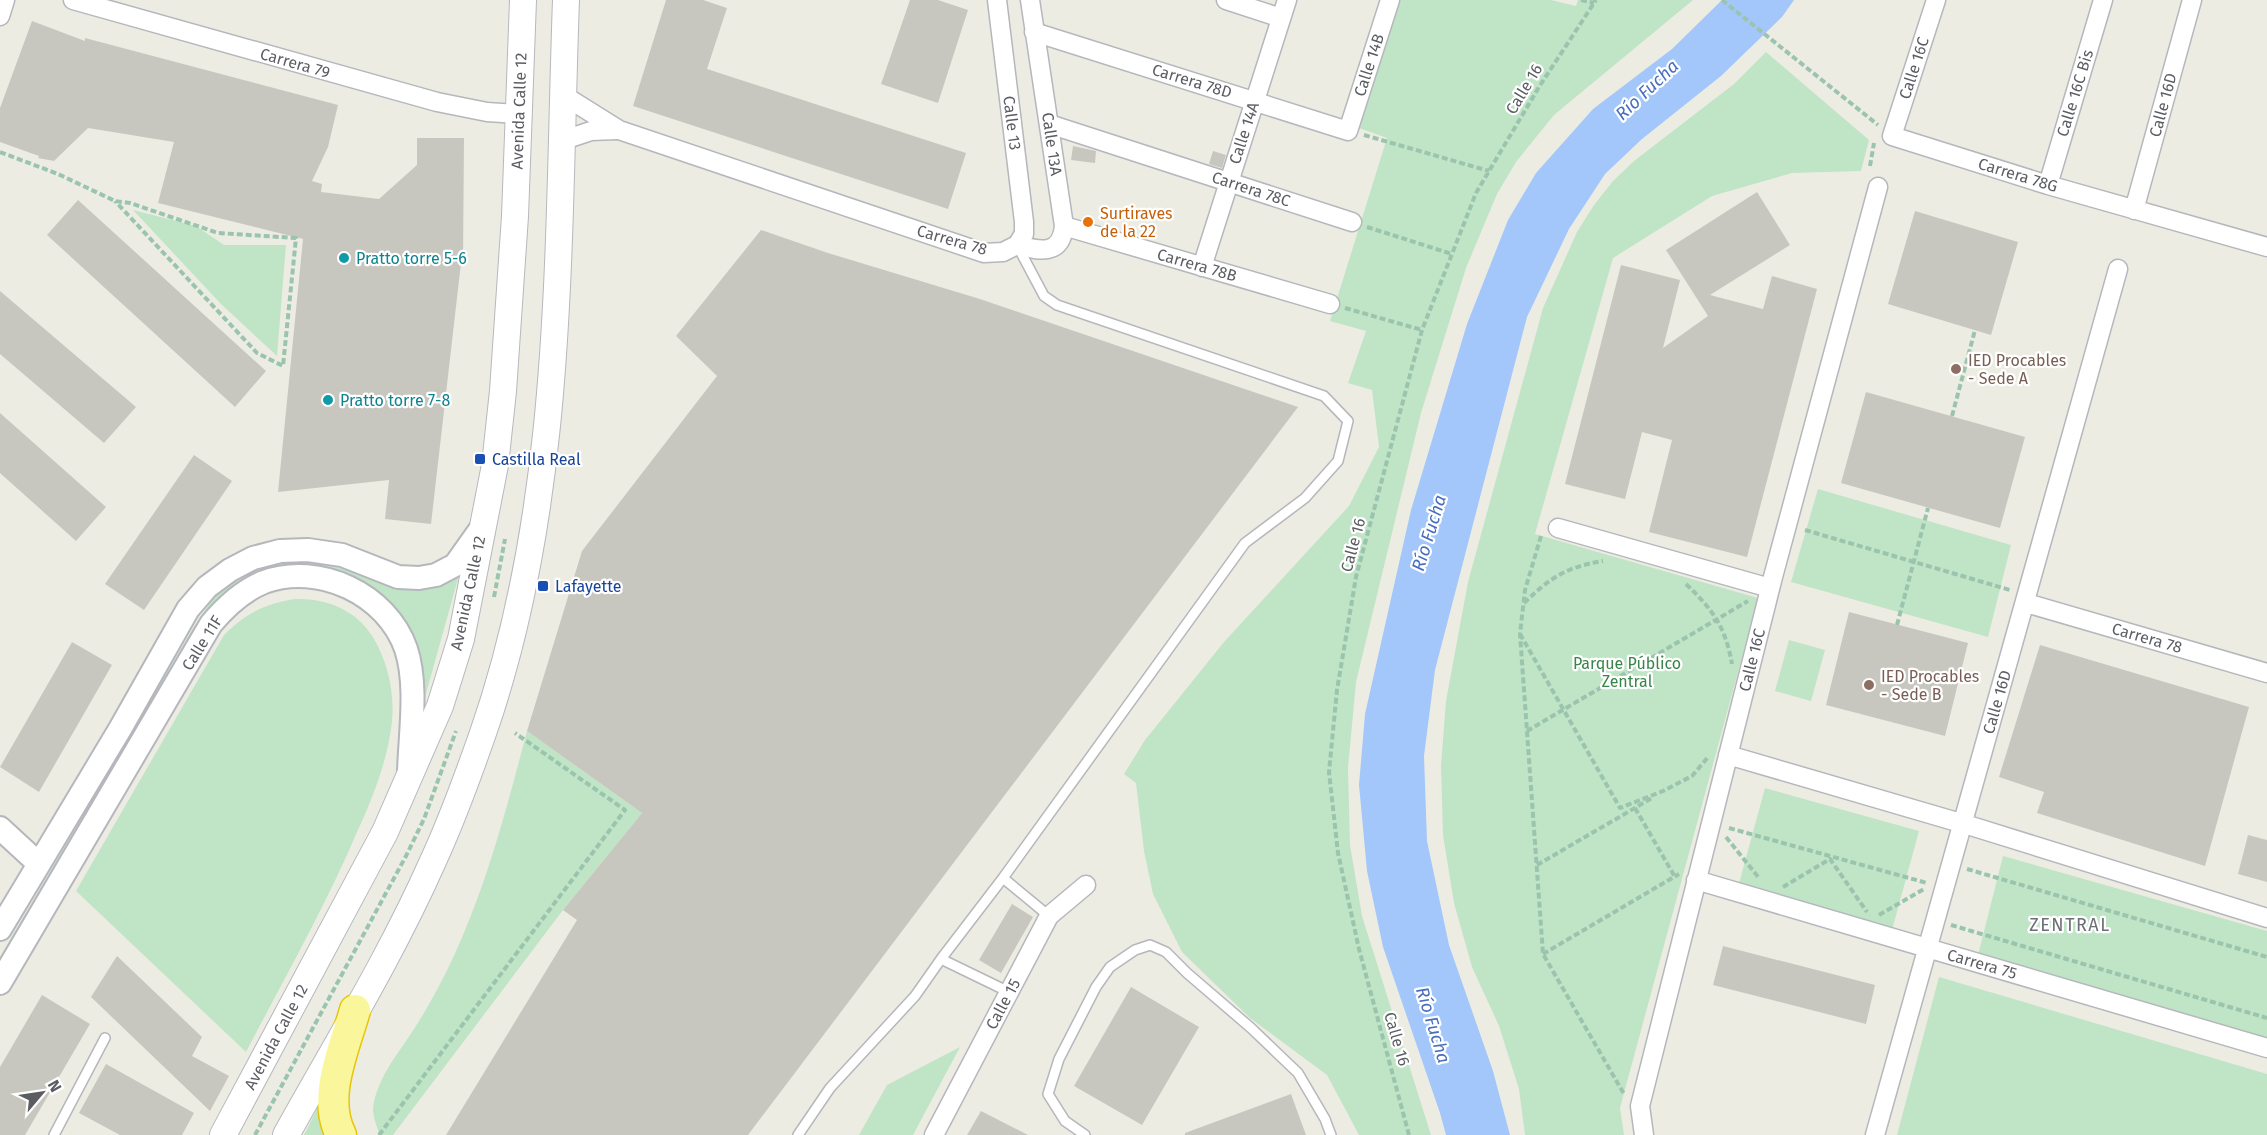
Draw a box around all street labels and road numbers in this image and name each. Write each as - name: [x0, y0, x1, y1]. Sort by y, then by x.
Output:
- street label: Calle 14B: [1350, 31, 1388, 99]
- street label: Calle 16C: [1895, 35, 1933, 101]
- street label: Carrera 79: [258, 44, 332, 82]
- street label: Calle 16C Bis: [2053, 47, 2097, 139]
- street label: Avenida Calle 12: [507, 52, 531, 170]
- street label: Carrera 78D: [1150, 60, 1234, 102]
- street label: Calle 16: [1502, 61, 1546, 117]
- street label: Calle 16D: [2145, 71, 2181, 139]
- street label: Calle 13: [999, 95, 1025, 151]
- street label: Calle 14A: [1225, 99, 1263, 166]
- street label: Calle 13A: [1038, 111, 1066, 178]
- street label: Carrera 78G: [1976, 154, 2060, 196]
- street label: Carrera 78C: [1209, 167, 1293, 211]
- street label: Carrera 78: [915, 221, 990, 259]
- street label: Carrera 78B: [1155, 245, 1239, 286]
- street label: Calle 16: [1337, 516, 1369, 574]
- street label: Avenida Calle 12: [447, 534, 489, 652]
- street label: Calle 11F: [178, 612, 226, 674]
- street label: Carrera 78: [2110, 619, 2185, 657]
- street label: Calle 16C: [1735, 627, 1769, 693]
- street label: Calle 16D: [1979, 668, 2015, 736]
- street label: Carrera 75: [1945, 945, 2019, 983]
- street label: Calle 15: [982, 975, 1024, 1033]
- street label: Avenida Calle 12: [240, 981, 312, 1093]
- street label: Calle 16: [1380, 1010, 1414, 1068]

